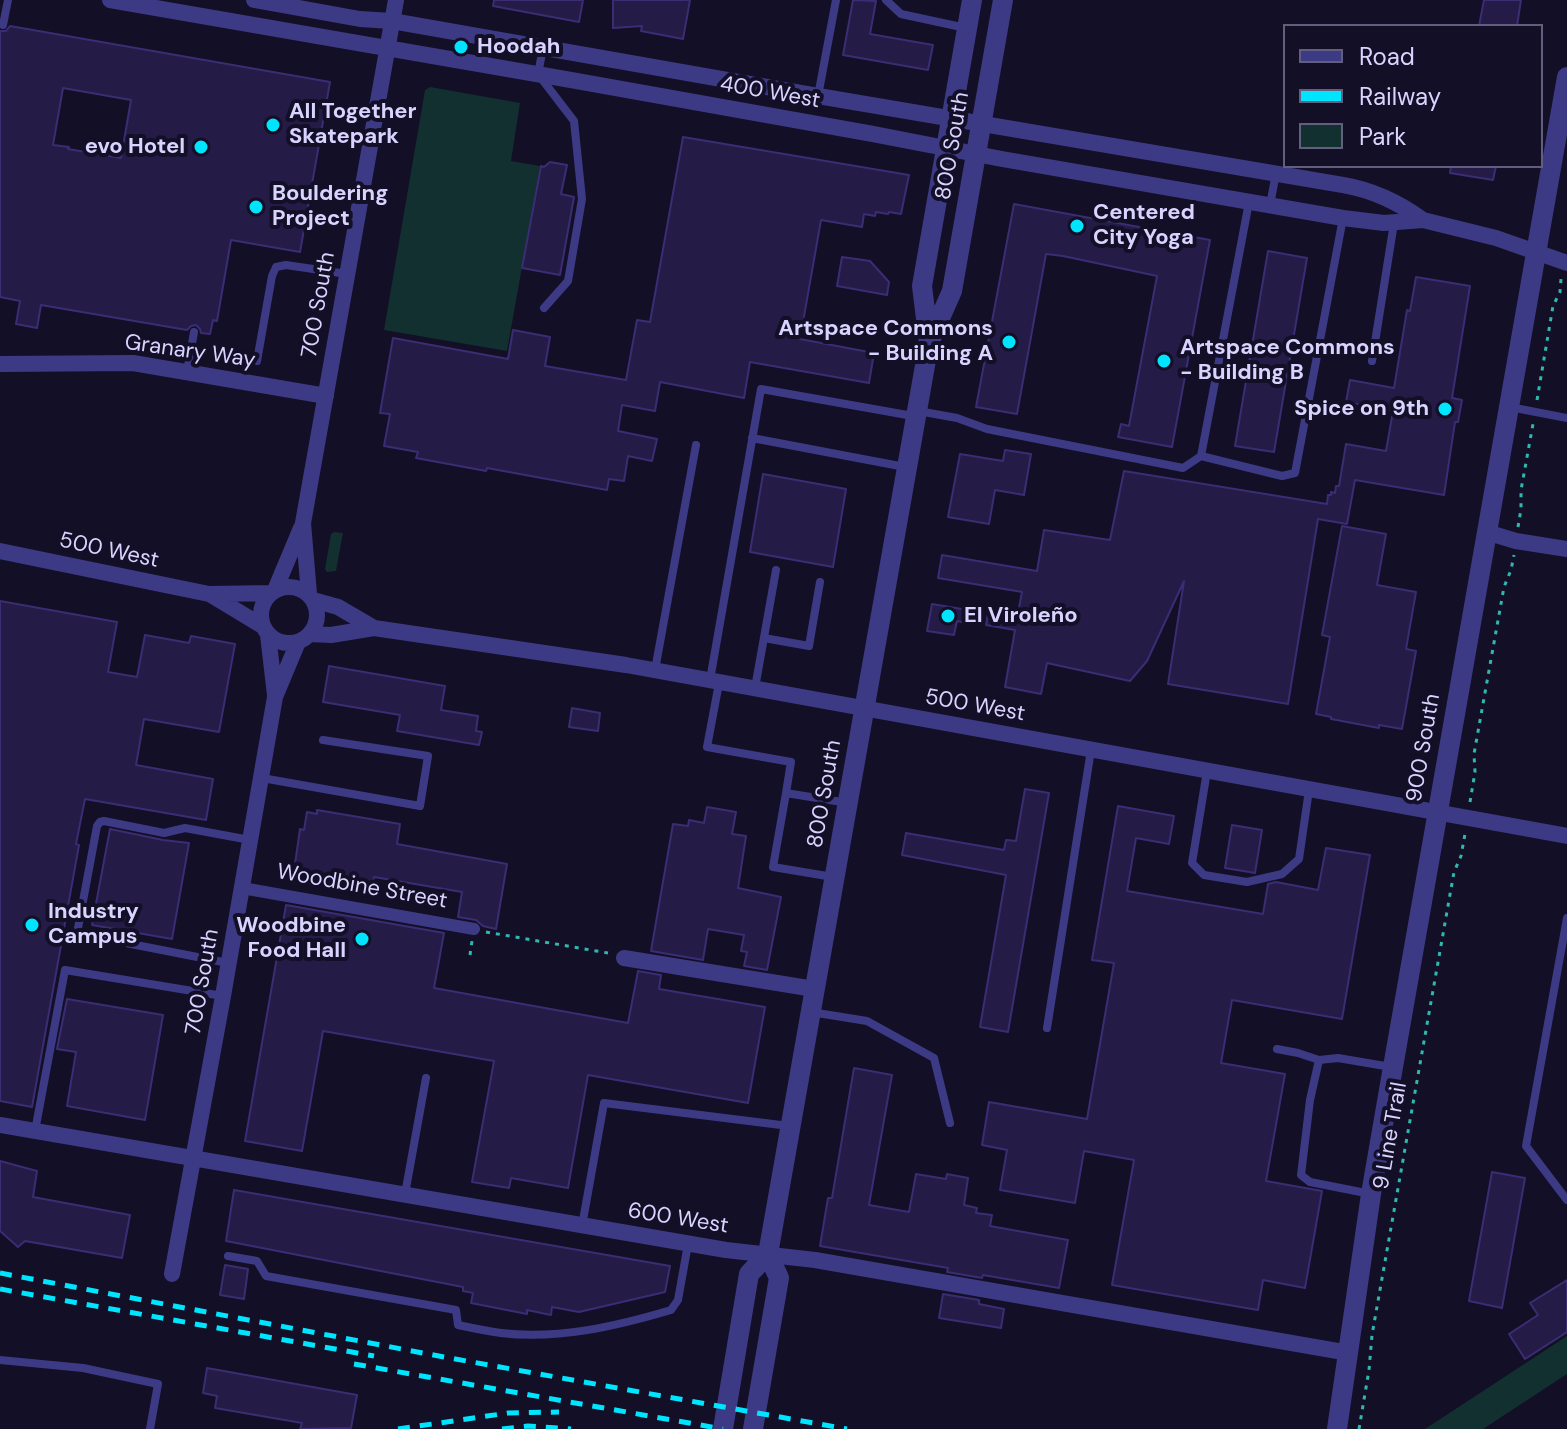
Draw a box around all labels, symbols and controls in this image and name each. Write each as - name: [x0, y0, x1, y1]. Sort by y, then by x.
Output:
- legend: [1283, 24, 1543, 168]
- place label: Hoodah: [477, 34, 560, 60]
- marker: Hoodah: [452, 38, 470, 56]
- text: Road: [1359, 41, 1415, 72]
- street label: 400 West: [718, 71, 822, 115]
- text: Railway: [1359, 81, 1441, 112]
- street label: 800 South: [931, 90, 975, 202]
- place label: All Together Skatepark: [289, 99, 417, 150]
- marker: All Together Skatepark: [264, 116, 282, 134]
- text: Park: [1359, 121, 1406, 152]
- place label: evo Hotel: [85, 134, 185, 160]
- marker: evo Hotel: [192, 138, 210, 156]
- place label: Bouldering Project: [272, 181, 388, 232]
- marker: Bouldering Project: [247, 198, 265, 216]
- place label: Centered City Yoga: [1093, 200, 1195, 252]
- marker: Centered City Yoga: [1068, 217, 1086, 235]
- street label: 700 South: [297, 250, 341, 360]
- place label: Artspace Commons - Building A: [778, 316, 993, 368]
- street label: Granary Way: [123, 330, 257, 374]
- marker: Artspace Commons - Building A: [1000, 333, 1018, 351]
- place label: Artspace Commons - Building B: [1180, 335, 1395, 386]
- marker: Artspace Commons - Building B: [1155, 352, 1173, 370]
- place label: Spice on 9th: [1294, 396, 1429, 422]
- marker: Spice on 9th: [1436, 400, 1454, 418]
- street label: 500 West: [57, 528, 161, 574]
- place label: El Viroleño: [964, 603, 1078, 629]
- marker: El Viroleño: [939, 607, 957, 625]
- street label: 500 West: [923, 684, 1027, 728]
- street label: 900 South: [1401, 692, 1447, 804]
- street label: 800 South: [803, 738, 847, 850]
- street label: Woodbine Street: [275, 859, 449, 915]
- place label: Industry Campus: [48, 899, 139, 950]
- place label: Woodbine Food Hall: [236, 913, 346, 964]
- marker: Industry Campus: [23, 916, 41, 934]
- street label: 700 South: [181, 927, 225, 1037]
- marker: Woodbine Food Hall: [353, 930, 371, 948]
- street label: 9 Line Trail: [1369, 1080, 1413, 1192]
- street label: 600 West: [626, 1198, 730, 1240]

